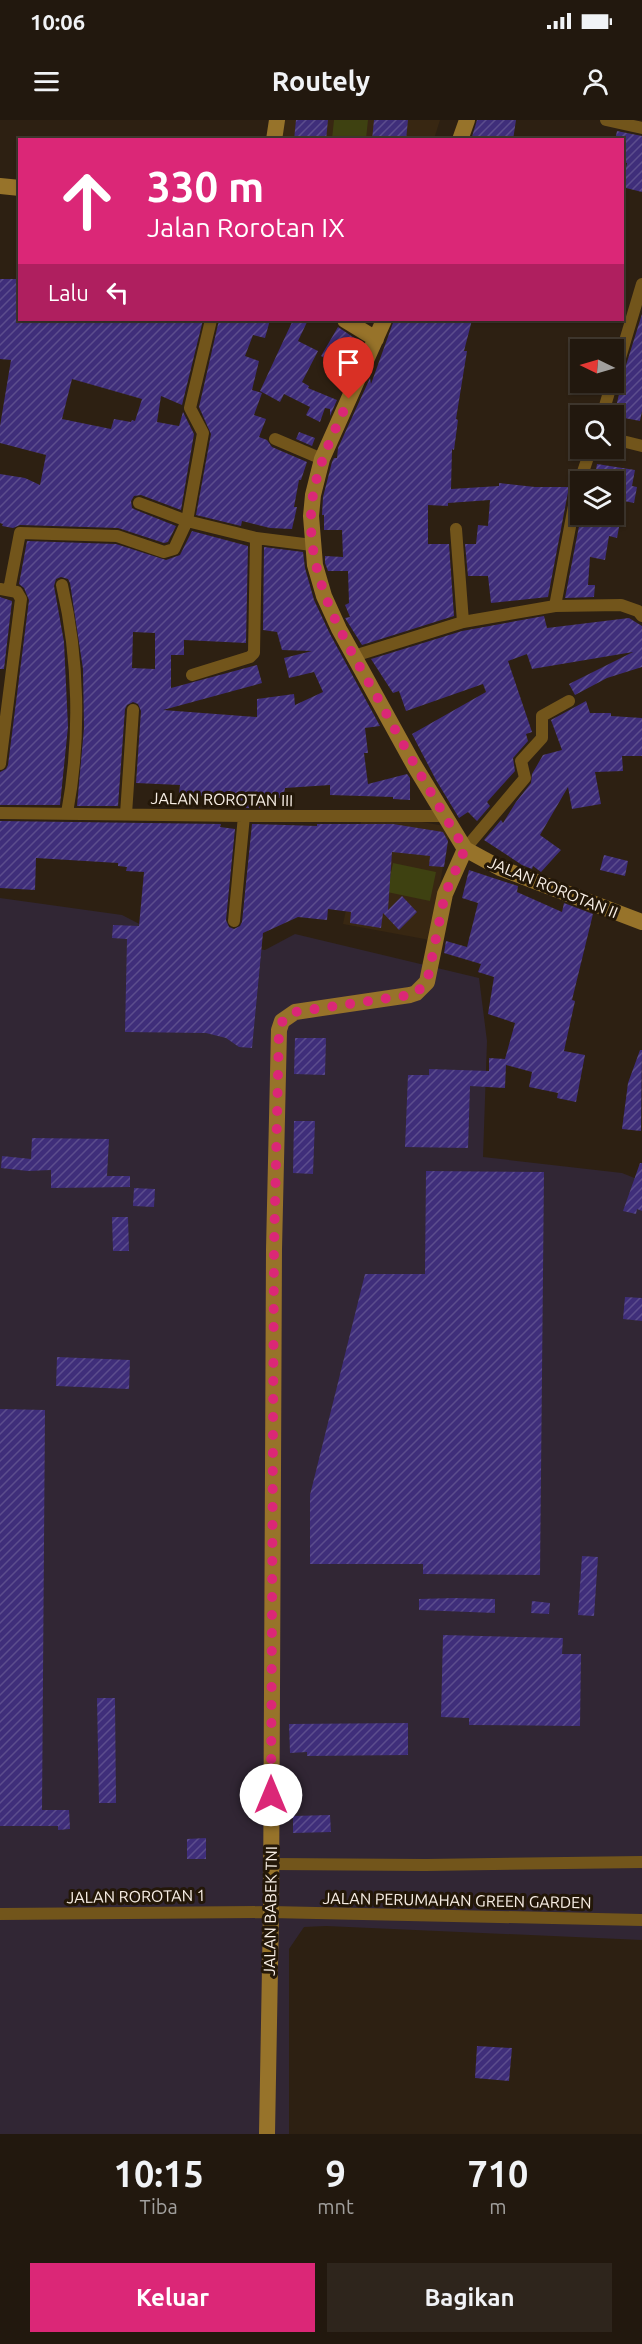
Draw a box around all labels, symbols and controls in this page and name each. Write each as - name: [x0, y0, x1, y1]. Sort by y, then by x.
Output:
- text: 10:06: [30, 9, 85, 34]
- icon: menu: [30, 65, 63, 98]
- icon: person: [579, 65, 612, 98]
- text: Routely: [272, 66, 370, 96]
- icon: ahead: [48, 162, 126, 240]
- text: 330 m: [147, 163, 264, 210]
- text: Jalan Rorotan IX: [147, 212, 345, 242]
- icon: left: [101, 276, 134, 309]
- text: Lalu: [48, 280, 89, 305]
- pin: [323, 337, 374, 399]
- north arrow: [570, 339, 624, 393]
- map controls: [570, 339, 624, 525]
- icon: arrive: [332, 346, 365, 379]
- button: search: [570, 405, 624, 459]
- button: layers: [570, 471, 624, 525]
- street label: JALAN ROROTAN III: [151, 789, 293, 809]
- street label: JALAN ROROTAN II: [485, 853, 621, 921]
- position arrow: [239, 1763, 303, 1827]
- street label: JALAN BABEK TNI: [260, 1846, 280, 1976]
- street label: JALAN ROROTAN 1: [66, 1886, 206, 1906]
- street label: JALAN PERUMAHAN GREEN GARDEN: [322, 1889, 592, 1911]
- text: 10:15: [114, 2153, 204, 2194]
- text: 9: [325, 2153, 346, 2194]
- text: 710: [467, 2153, 528, 2194]
- text: Tiba: [139, 2195, 178, 2218]
- text: mnt: [317, 2195, 354, 2218]
- text: m: [489, 2195, 507, 2218]
- button: Keluar: [30, 2263, 315, 2332]
- button: Bagikan: [327, 2263, 612, 2332]

